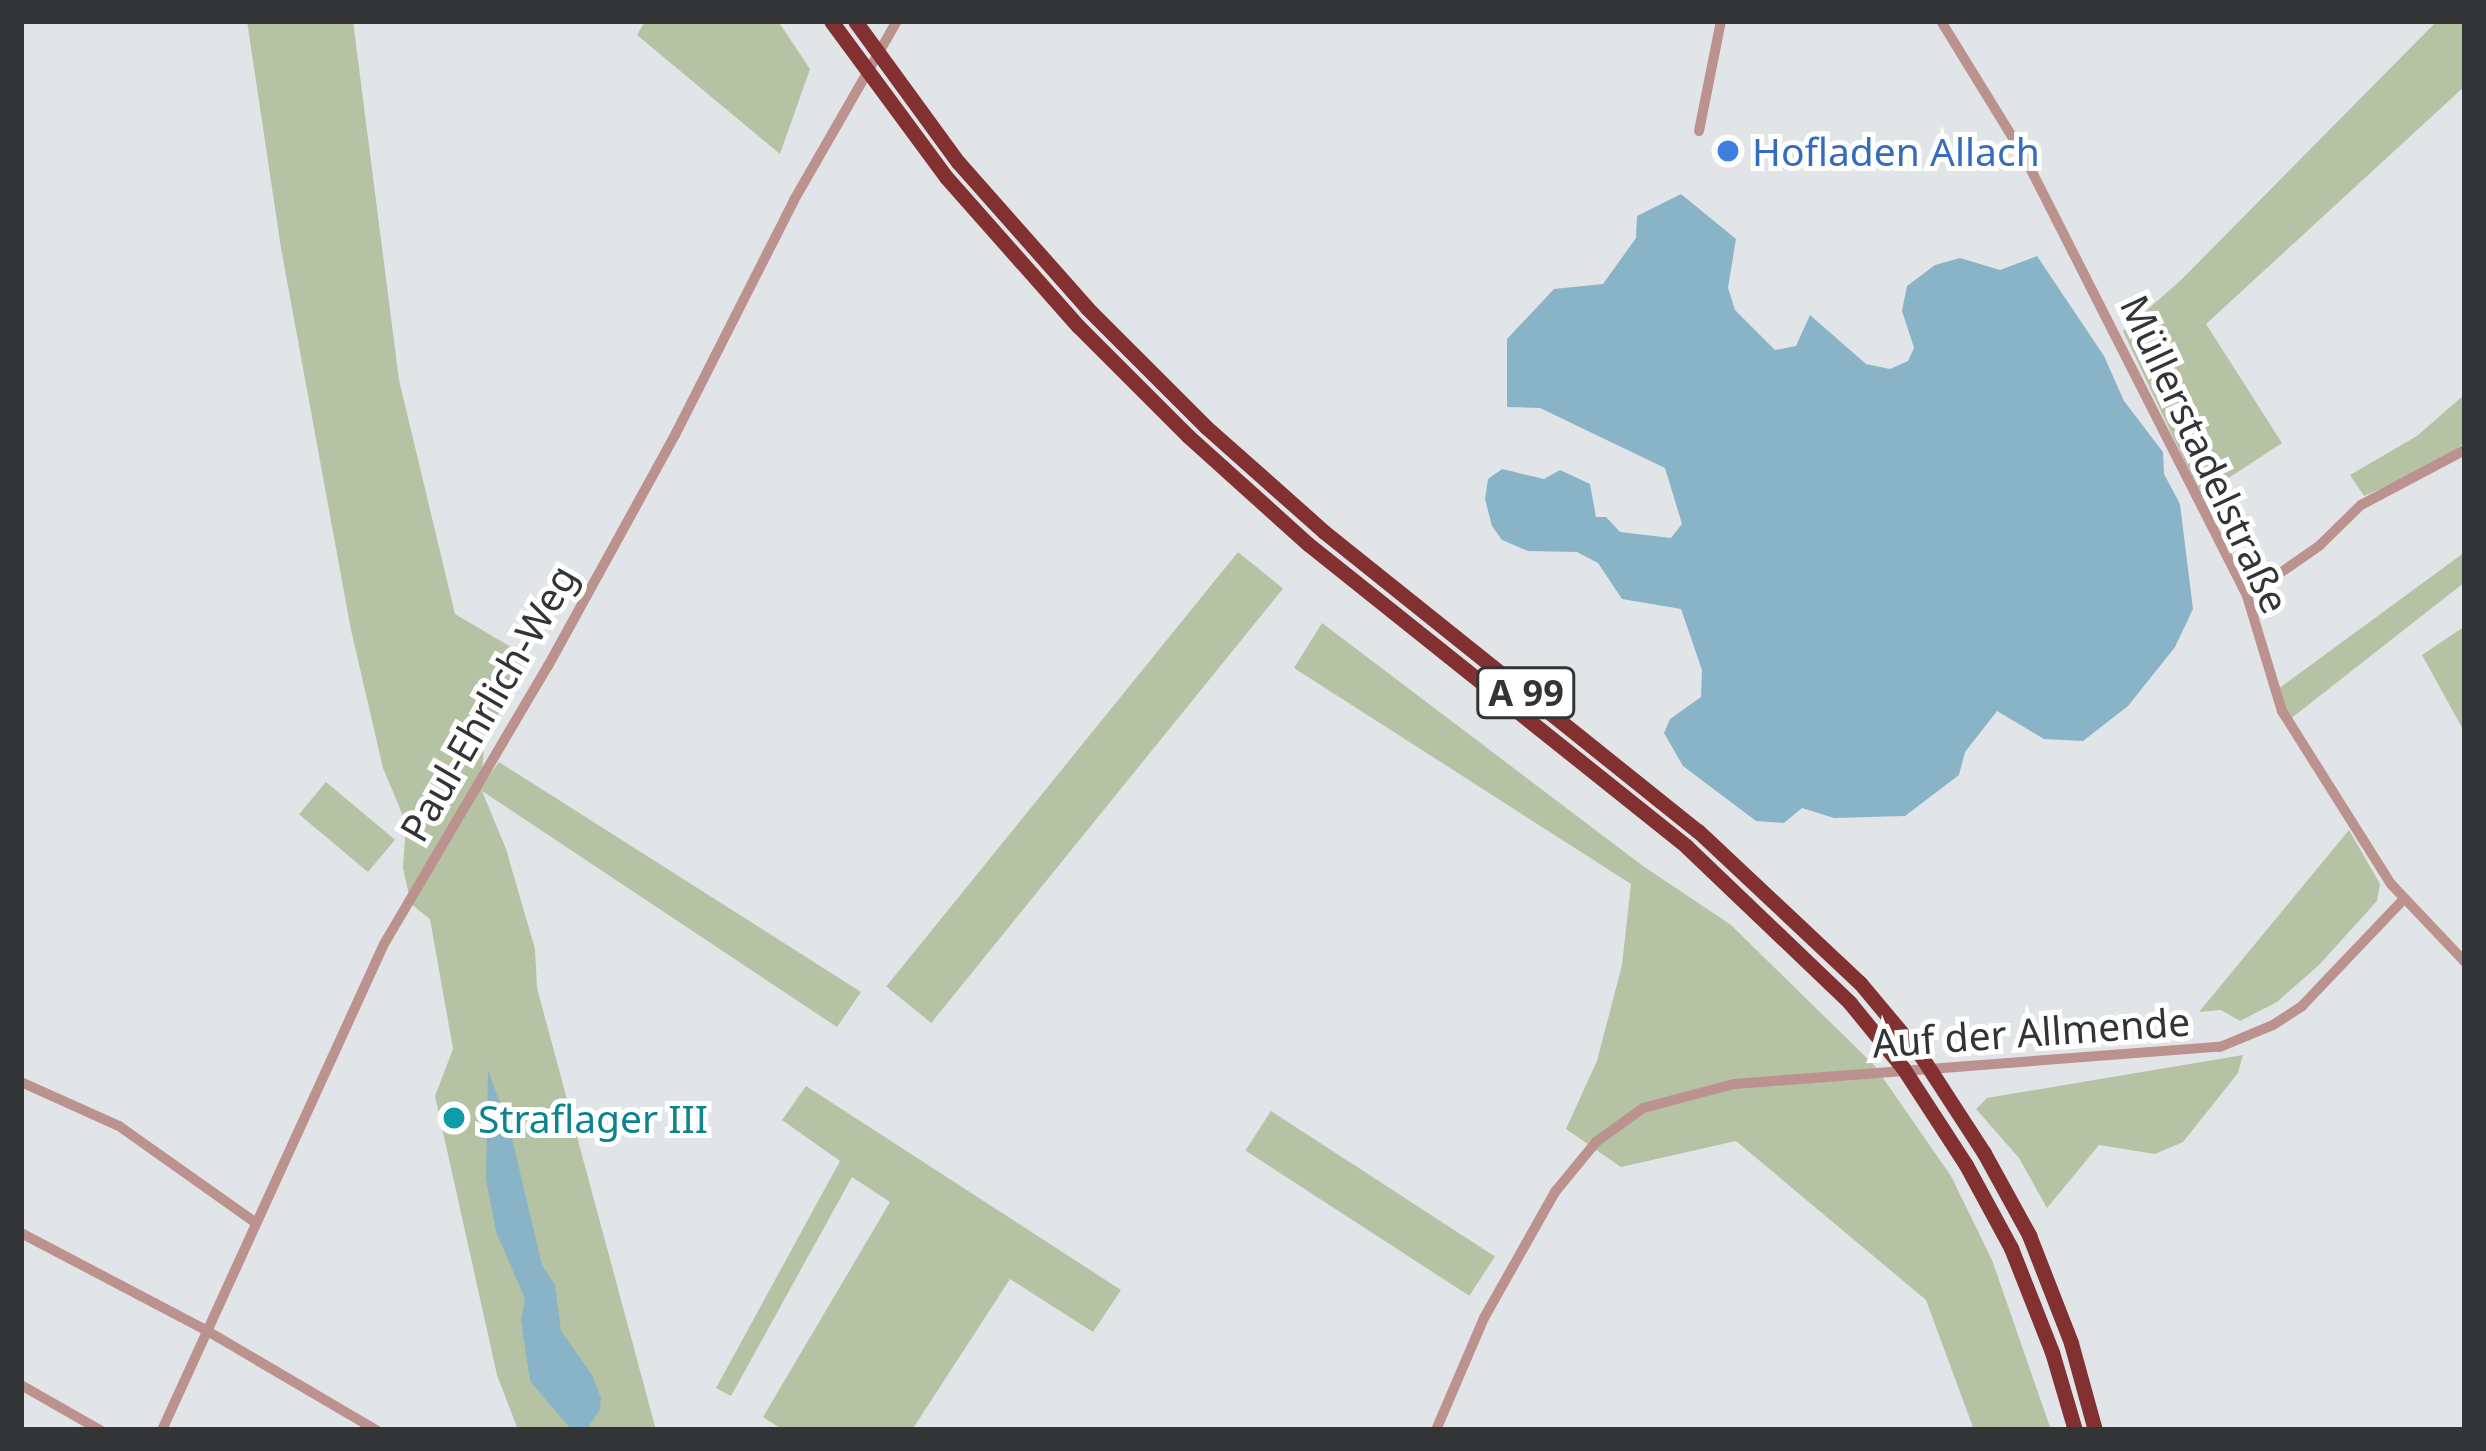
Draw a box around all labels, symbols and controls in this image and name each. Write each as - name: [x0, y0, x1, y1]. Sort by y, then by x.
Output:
- place label: Hofladen Allach: [1752, 128, 2040, 174]
- marker: Hofladen Allach: [1715, 138, 1741, 164]
- street label: Müllerstadelstraße: [2111, 288, 2299, 620]
- street label: Paul-Ehrlich-Weg: [390, 557, 586, 849]
- road number: A 99: [1475, 663, 1577, 723]
- street label: Auf der Allmende: [1871, 998, 2191, 1066]
- place label: Straflager III: [478, 1095, 708, 1141]
- marker: Straflager III: [441, 1105, 467, 1131]

